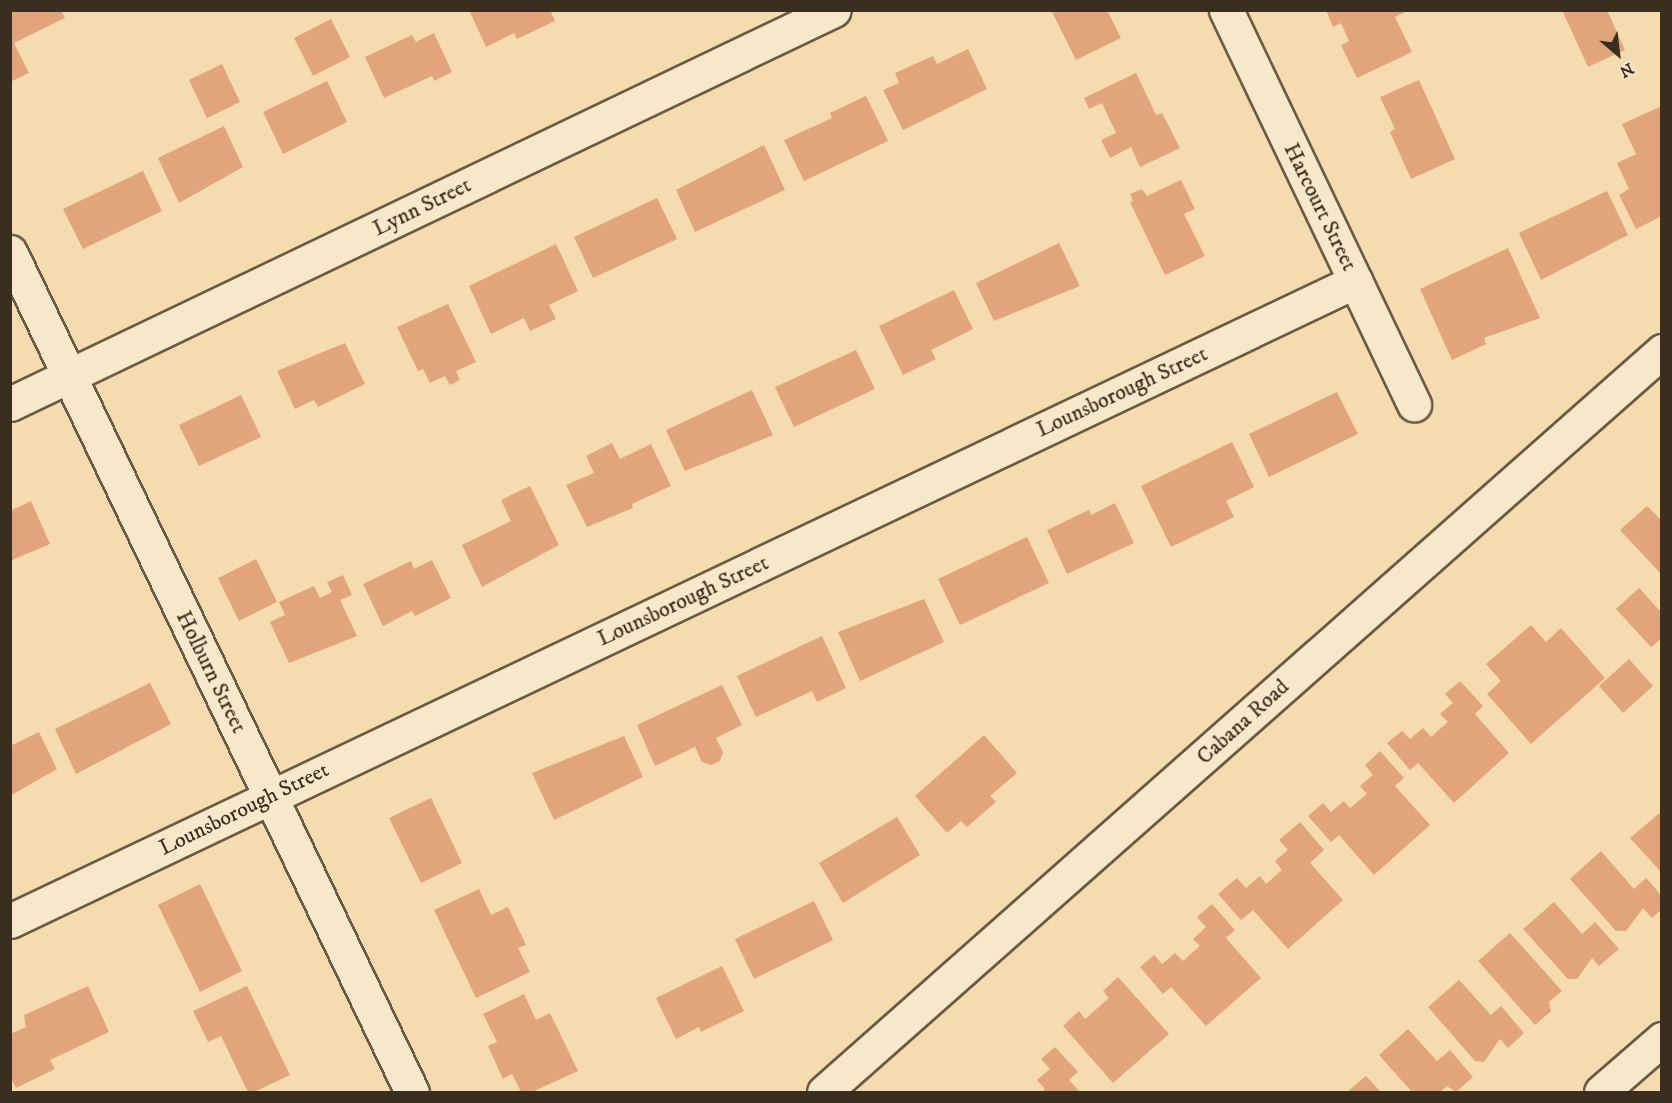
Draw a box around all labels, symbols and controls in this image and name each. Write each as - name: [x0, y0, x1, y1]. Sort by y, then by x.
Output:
- north arrow: [1588, 24, 1648, 84]
- text: N: [1616, 58, 1637, 82]
- street label: Harcourt Street: [1278, 139, 1362, 275]
- street label: Lynn Street: [369, 172, 475, 242]
- street label: Lounsborough Street: [1032, 341, 1212, 443]
- street label: Lounsborough Street: [593, 550, 773, 652]
- street label: Holburn Street: [170, 607, 252, 737]
- street label: Cabana Road: [1192, 674, 1294, 770]
- street label: Lounsborough Street: [155, 756, 333, 862]

